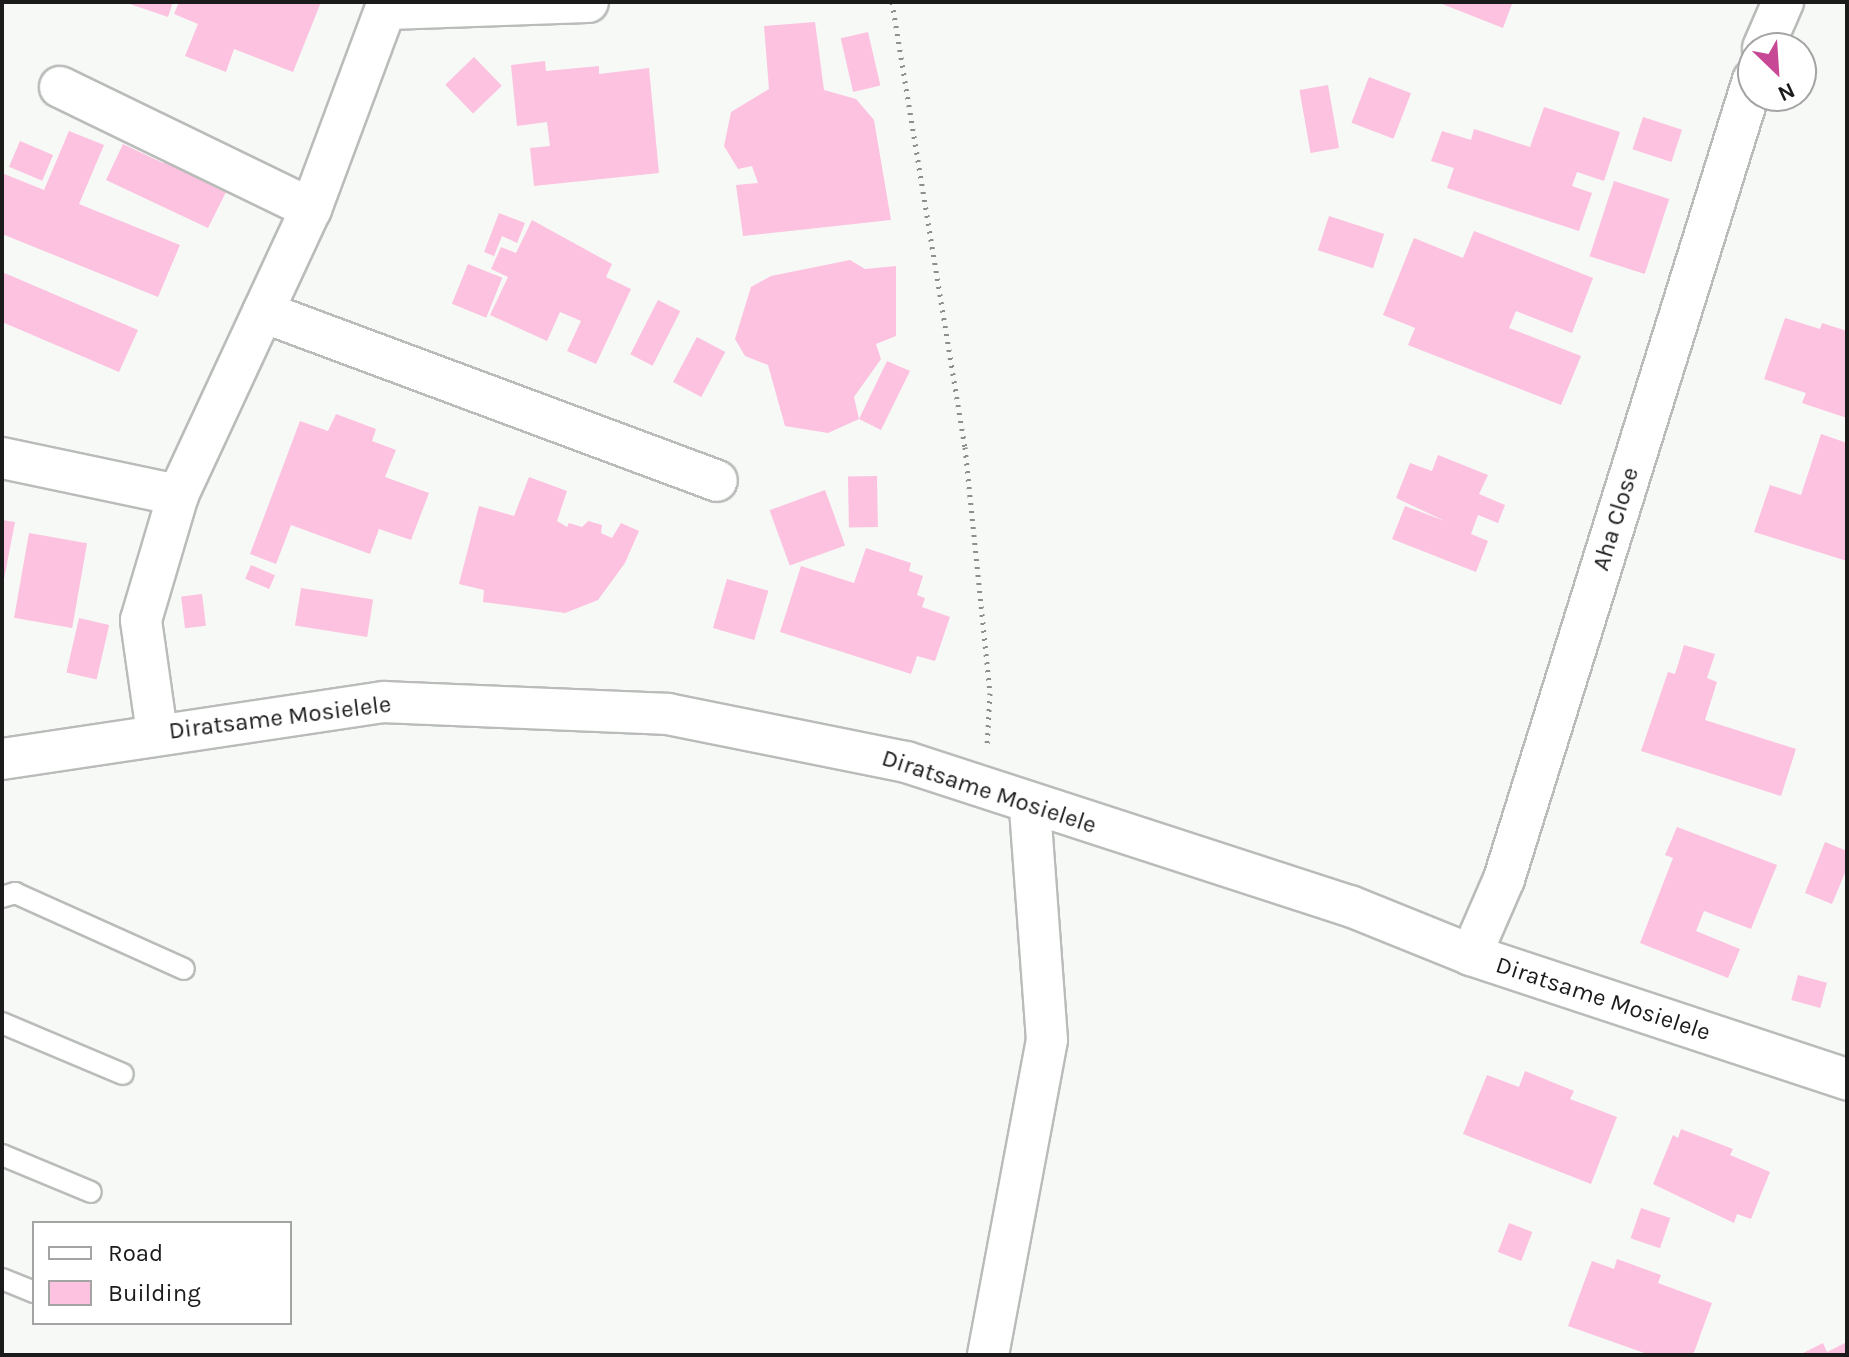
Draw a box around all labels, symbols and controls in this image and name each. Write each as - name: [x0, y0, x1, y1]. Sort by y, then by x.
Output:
- north arrow: [1737, 32, 1817, 112]
- text: N: [1774, 77, 1799, 107]
- street label: Aha Close: [1587, 464, 1645, 574]
- street label: Diratsame Mosielele: [167, 690, 393, 746]
- street label: Diratsame Mosielele: [878, 744, 1100, 840]
- street label: Diratsame Mosielele: [1492, 951, 1714, 1047]
- legend: [32, 1221, 292, 1325]
- text: Road: [108, 1239, 163, 1267]
- text: Building: [108, 1279, 201, 1307]

